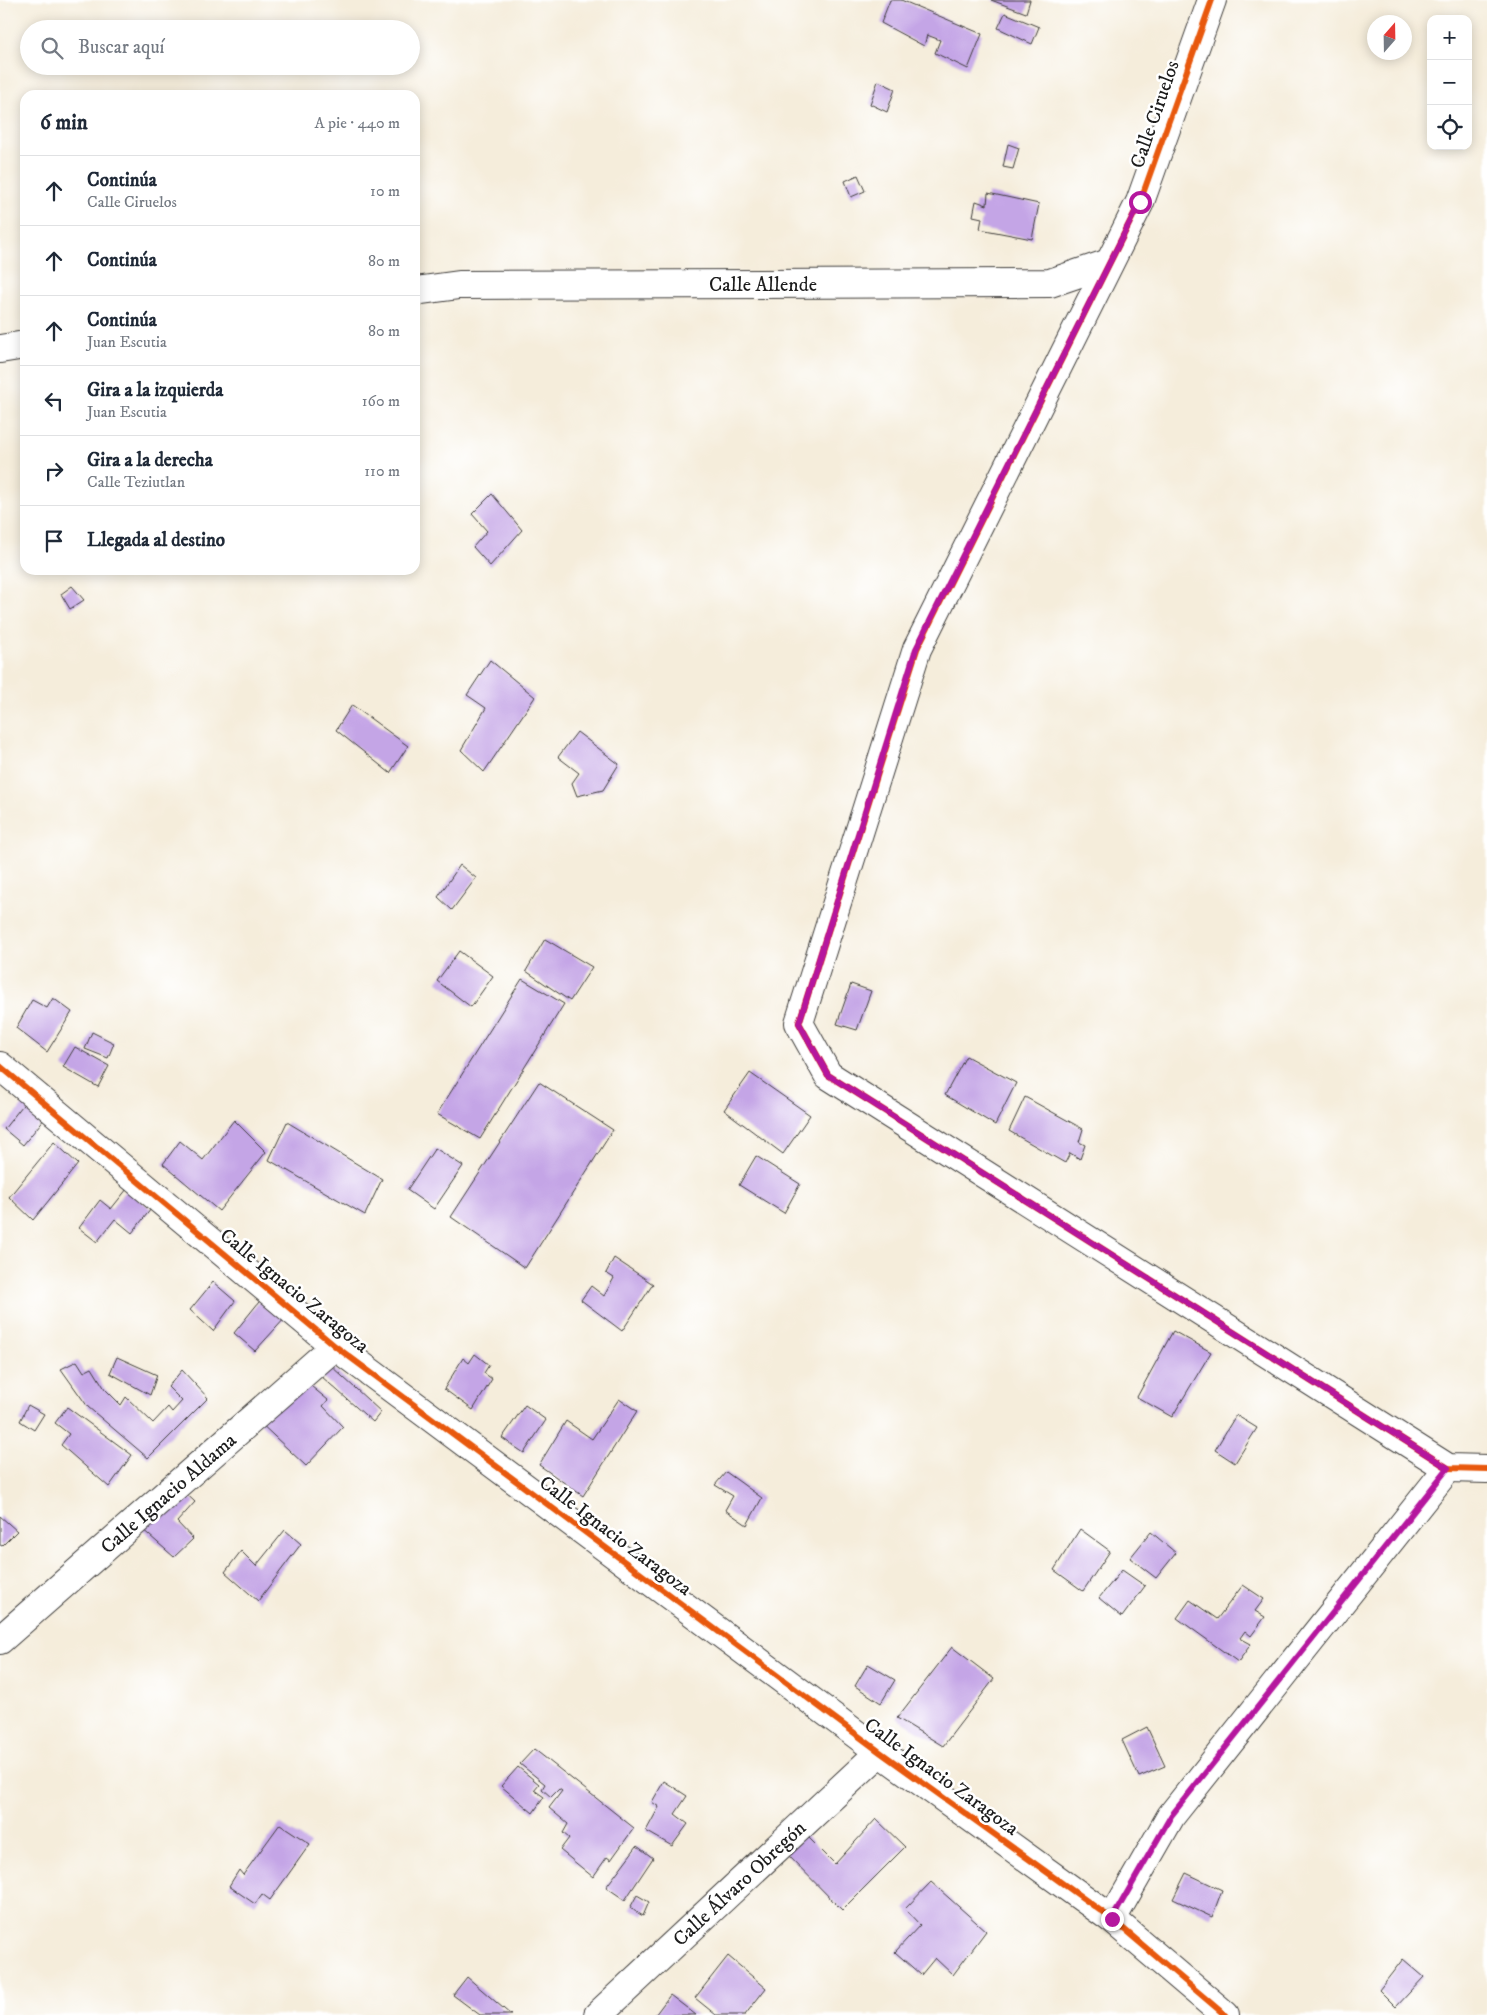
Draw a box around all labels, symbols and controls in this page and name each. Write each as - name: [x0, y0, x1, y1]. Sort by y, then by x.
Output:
- north arrow: [1367, 15, 1412, 60]
- map controls: [1427, 15, 1472, 150]
- button: +: [1427, 15, 1472, 60]
- search box: [20, 20, 420, 75]
- icon: search: [38, 34, 66, 62]
- text: Buscar aquí: [78, 36, 164, 59]
- street label: Calle Ciruelos: [1125, 57, 1186, 172]
- button: −: [1427, 60, 1472, 105]
- button: locate: [1427, 105, 1472, 150]
- text: 6 min: [40, 110, 88, 136]
- text: A pie · 440 m: [314, 113, 400, 133]
- text: Continúa: [87, 169, 157, 192]
- icon: ahead: [40, 177, 68, 205]
- text: 10 m: [370, 181, 400, 201]
- route start: [1129, 191, 1152, 214]
- text: Calle Ciruelos: [87, 192, 177, 212]
- icon: ahead: [40, 247, 68, 275]
- text: Continúa: [87, 249, 157, 272]
- text: 80 m: [368, 251, 400, 271]
- street label: Calle Allende: [709, 273, 817, 298]
- text: Continúa: [87, 309, 157, 332]
- icon: ahead: [40, 317, 68, 345]
- text: 80 m: [368, 321, 400, 341]
- text: Juan Escutia: [87, 332, 167, 352]
- text: Gira a la izquierda: [87, 379, 223, 402]
- icon: left: [40, 387, 68, 415]
- text: 160 m: [362, 391, 400, 411]
- text: Juan Escutia: [87, 402, 167, 422]
- text: Gira a la derecha: [87, 449, 213, 472]
- icon: right: [40, 457, 68, 485]
- text: 110 m: [364, 461, 400, 481]
- text: Calle Teziutlan: [87, 472, 185, 492]
- icon: arrive: [40, 527, 68, 555]
- text: Llegada al destino: [87, 529, 225, 552]
- street label: Calle Ignacio Zaragoza: [214, 1223, 374, 1359]
- street label: Calle Ignacio Aldama: [96, 1428, 242, 1560]
- street label: Calle Ignacio Zaragoza: [534, 1471, 697, 1602]
- street label: Calle Ignacio Zaragoza: [859, 1713, 1024, 1842]
- street label: Calle Álvaro Obregón: [668, 1815, 812, 1952]
- route end: [1101, 1908, 1124, 1931]

